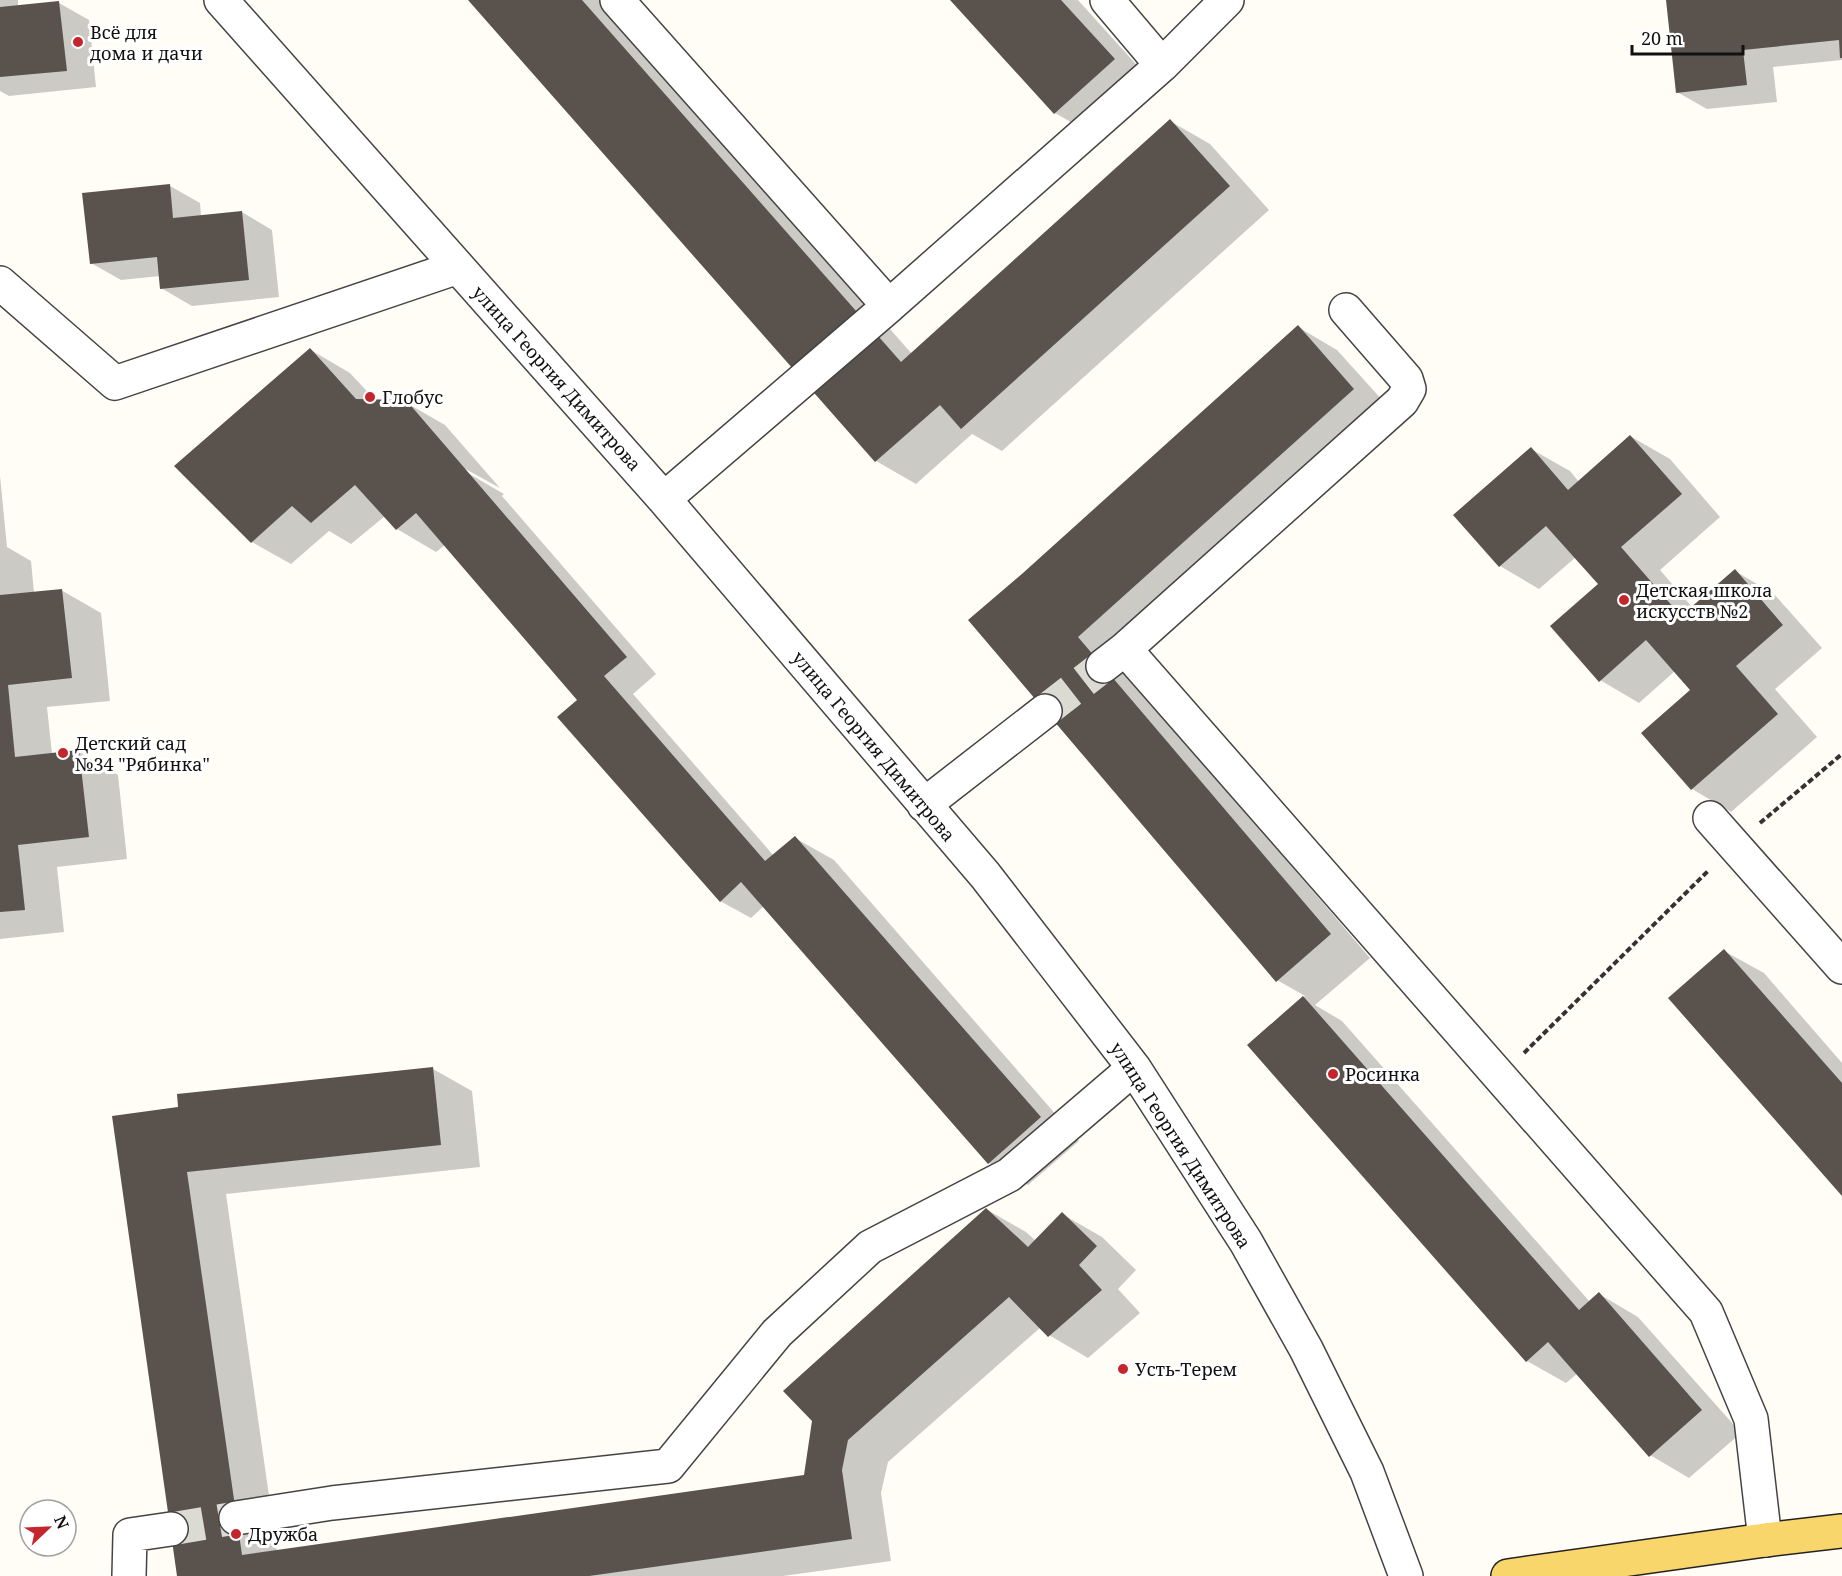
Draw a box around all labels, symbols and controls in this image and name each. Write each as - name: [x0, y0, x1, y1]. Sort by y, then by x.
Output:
- scale bar: [1632, 18, 1743, 56]
- place label: Всё для дома и дачи: [90, 20, 203, 65]
- text: 20 m: [1641, 26, 1683, 50]
- marker: Всё для дома и дачи: [71, 35, 85, 49]
- street label: улица Георгия Димитрова: [467, 280, 647, 476]
- place label: Глобус: [382, 385, 443, 409]
- marker: Глобус: [363, 390, 377, 404]
- place label: Детская школа искусств №2: [1636, 578, 1773, 623]
- marker: Детская школа искусств №2: [1617, 593, 1631, 607]
- street label: улица Георгия Димитрова: [787, 646, 961, 846]
- place label: Детский сад №34 "Рябинка": [75, 731, 210, 776]
- marker: Детский сад №34 "Рябинка": [56, 746, 70, 760]
- street label: улица Георгия Димитрова: [1105, 1037, 1257, 1253]
- place label: Росинка: [1345, 1062, 1420, 1086]
- marker: Росинка: [1326, 1067, 1340, 1081]
- place label: Усть-Терем: [1135, 1357, 1237, 1381]
- marker: Усть-Терем: [1116, 1362, 1130, 1376]
- north arrow: [18, 1498, 78, 1558]
- text: N: [49, 1512, 75, 1533]
- place label: Дружба: [248, 1522, 318, 1546]
- marker: Дружба: [229, 1527, 243, 1541]

